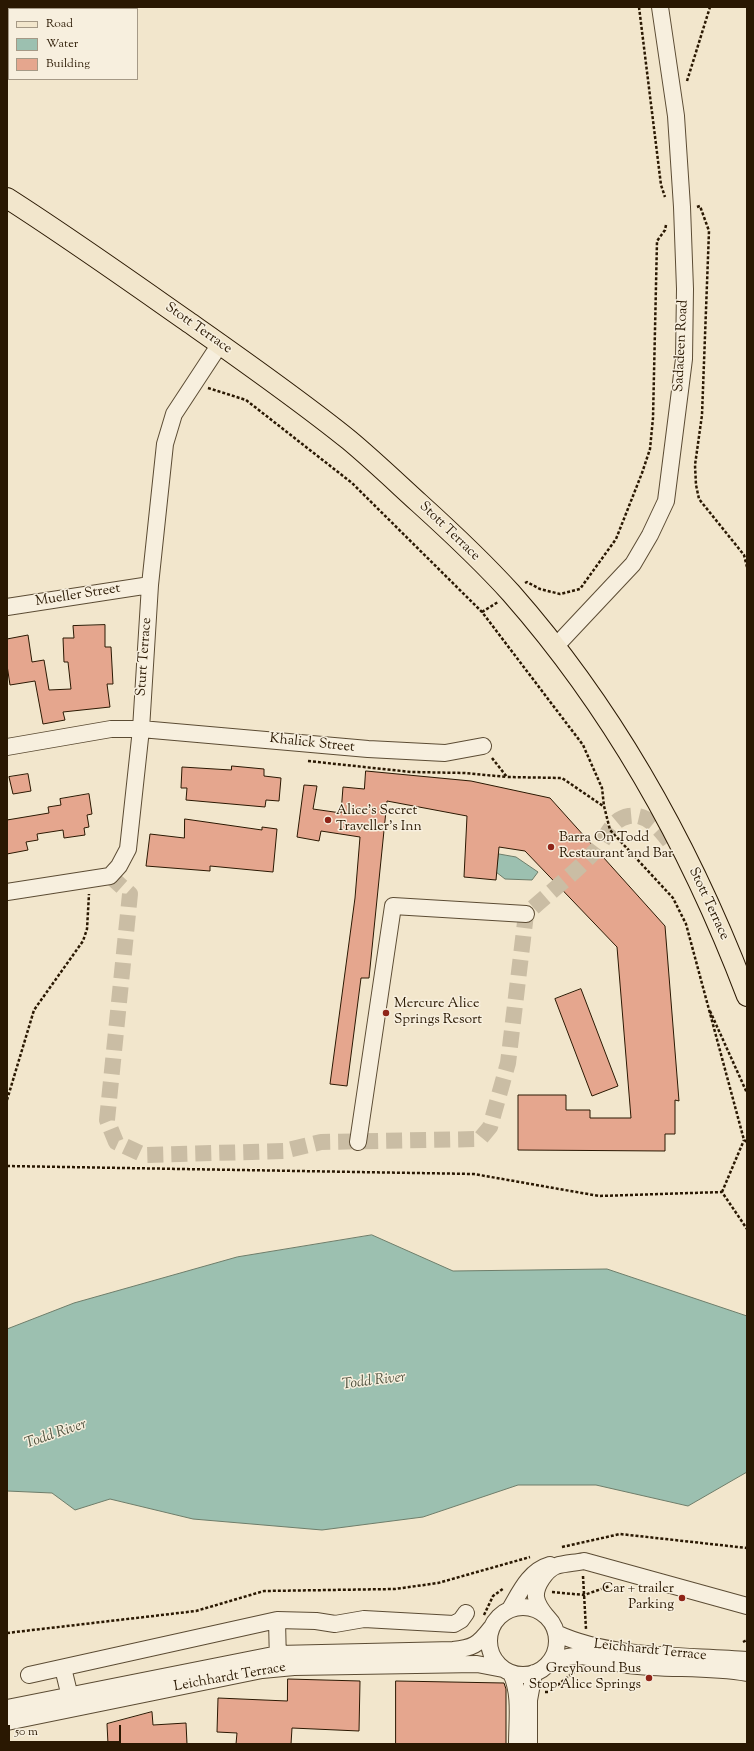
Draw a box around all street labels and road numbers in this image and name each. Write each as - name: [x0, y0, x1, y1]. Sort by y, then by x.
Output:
- street label: Sadadeen Road: [671, 299, 693, 393]
- street label: Stott Terrace: [161, 300, 235, 358]
- street label: Stott Terrace: [415, 499, 483, 565]
- street label: Mueller Street: [34, 581, 122, 611]
- street label: Sturt Terrace: [134, 617, 156, 697]
- street label: Khalick Street: [269, 731, 355, 757]
- street label: Stott Terrace: [684, 865, 732, 943]
- street label: Leichhardt Terrace: [593, 1637, 707, 1665]
- street label: Leichhardt Terrace: [173, 1660, 287, 1696]

